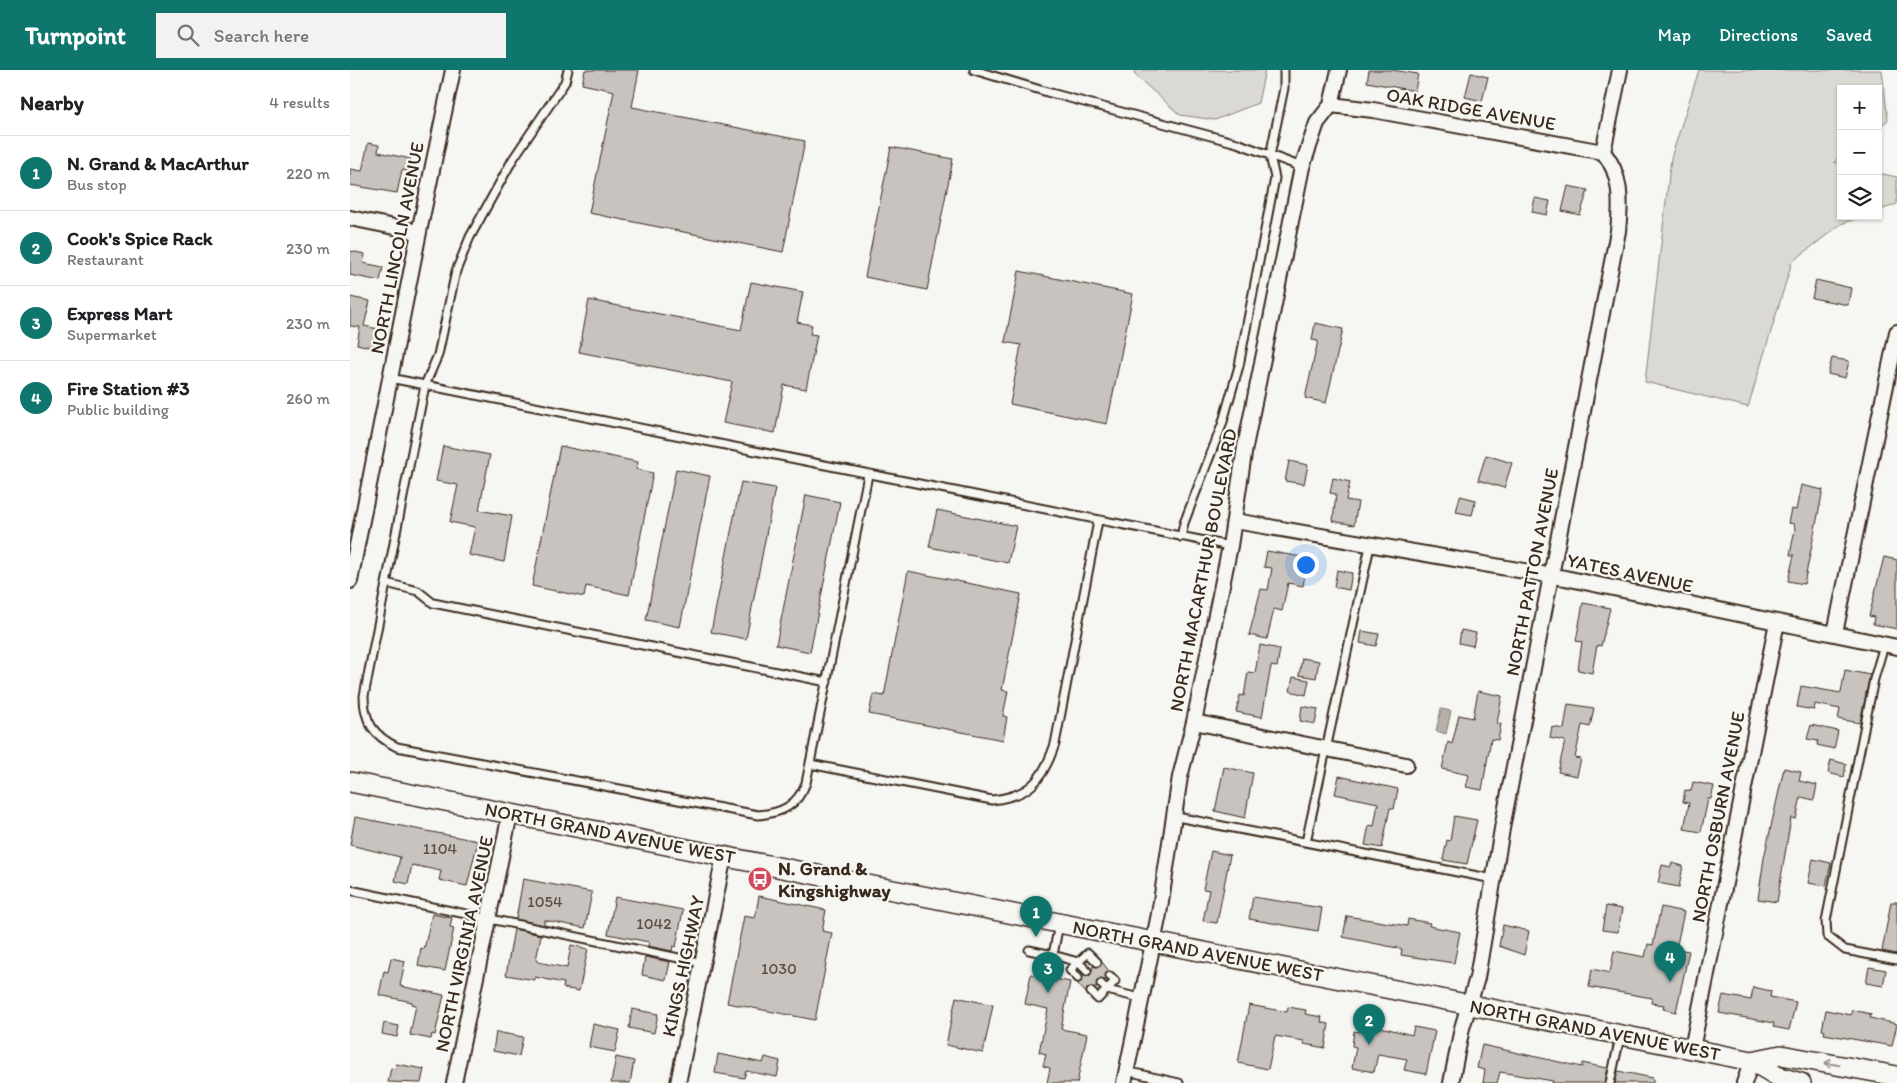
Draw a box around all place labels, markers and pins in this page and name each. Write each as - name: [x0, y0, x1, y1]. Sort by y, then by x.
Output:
- place label: N. Grand & Kingshighway: [778, 857, 891, 902]
- bus stop icon: N. Grand & Kingshighway: [747, 866, 773, 892]
- pin: 1: [1020, 896, 1052, 937]
- pin: 4: [1654, 941, 1686, 982]
- pin: 3: [1032, 952, 1064, 993]
- pin: 2: [1353, 1004, 1385, 1045]

